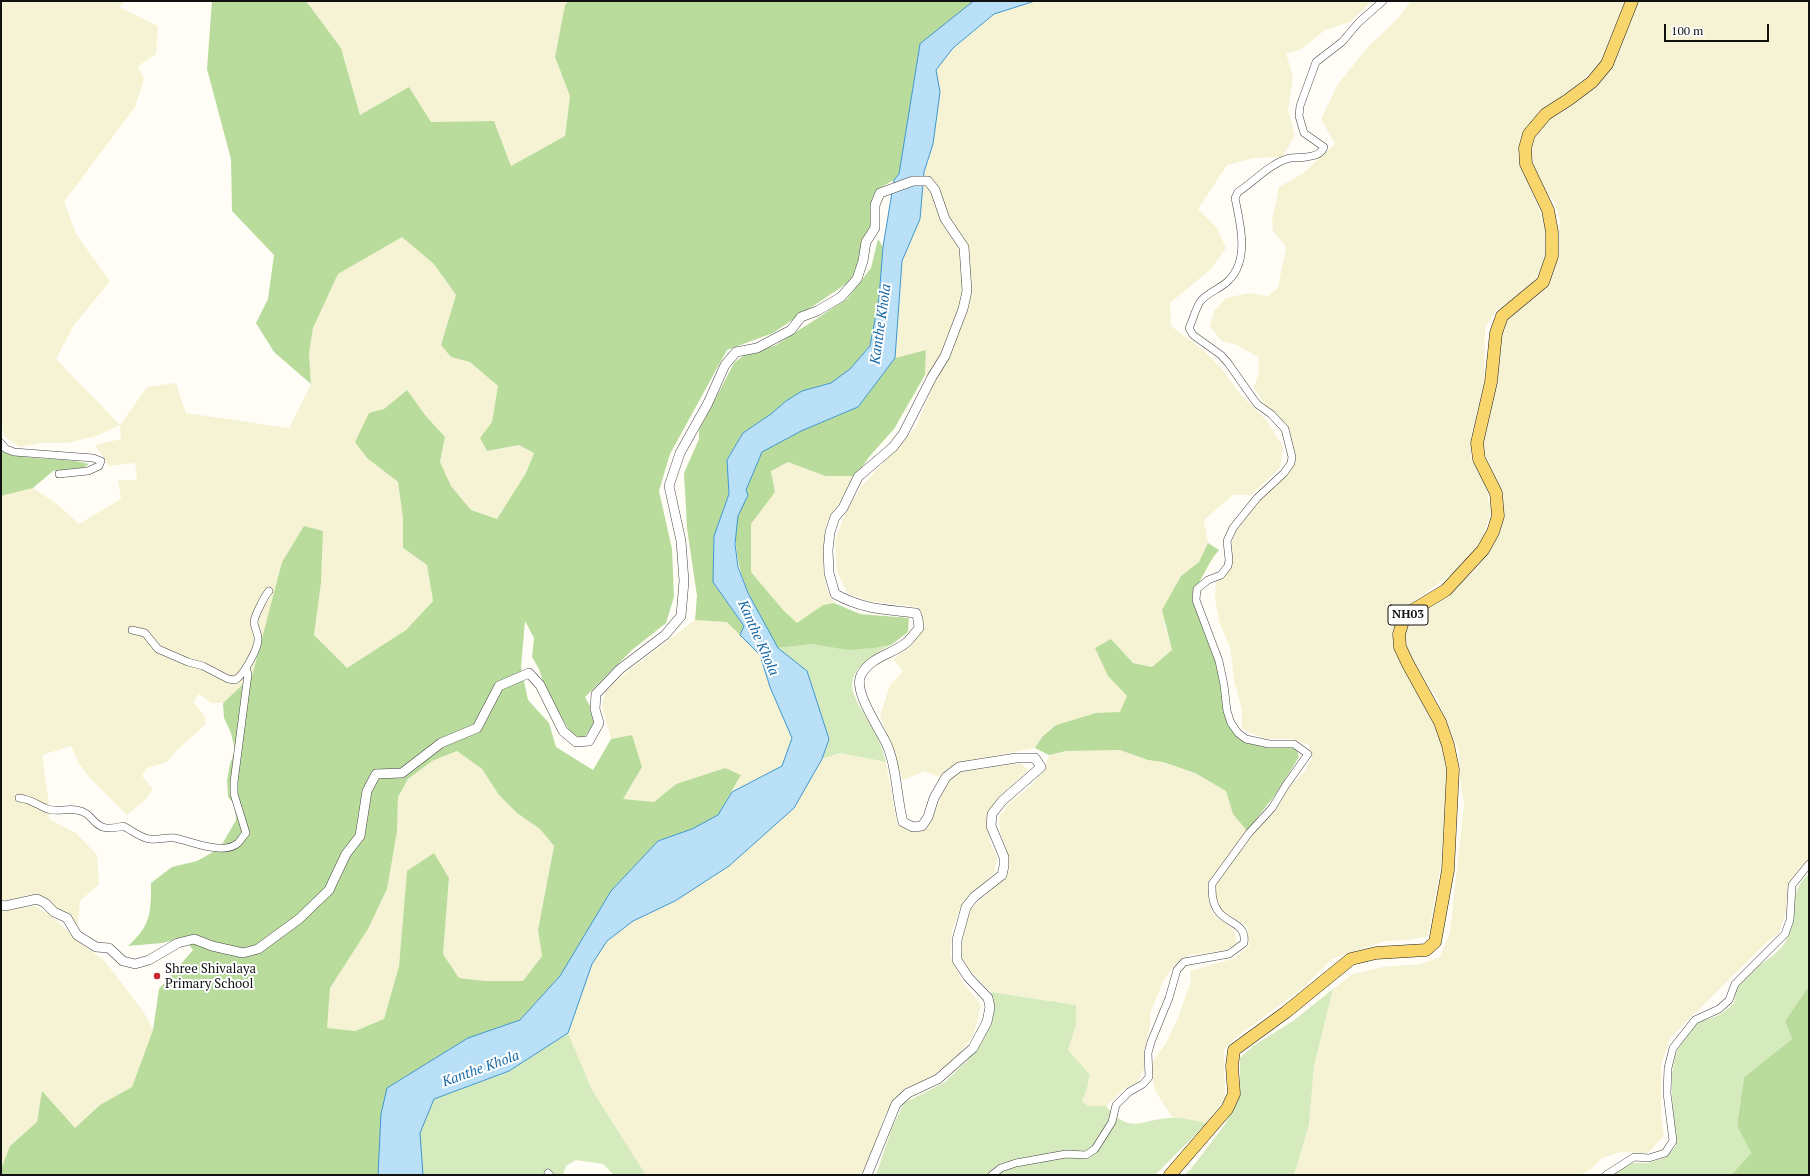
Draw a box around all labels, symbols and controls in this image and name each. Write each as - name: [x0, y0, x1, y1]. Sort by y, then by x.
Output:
- scale bar: [1666, 16, 1771, 42]
- text: 100 m: [1671, 23, 1703, 38]
- water label: Kanthe Khola: [867, 283, 895, 365]
- water label: Kanthe Khola: [734, 598, 782, 678]
- road number: NH03: [1388, 605, 1428, 625]
- place label: Shree Shivalaya Primary School: [165, 961, 256, 992]
- marker: Shree Shivalaya Primary School: [152, 971, 162, 981]
- water label: Kanthe Khola: [440, 1047, 522, 1091]

